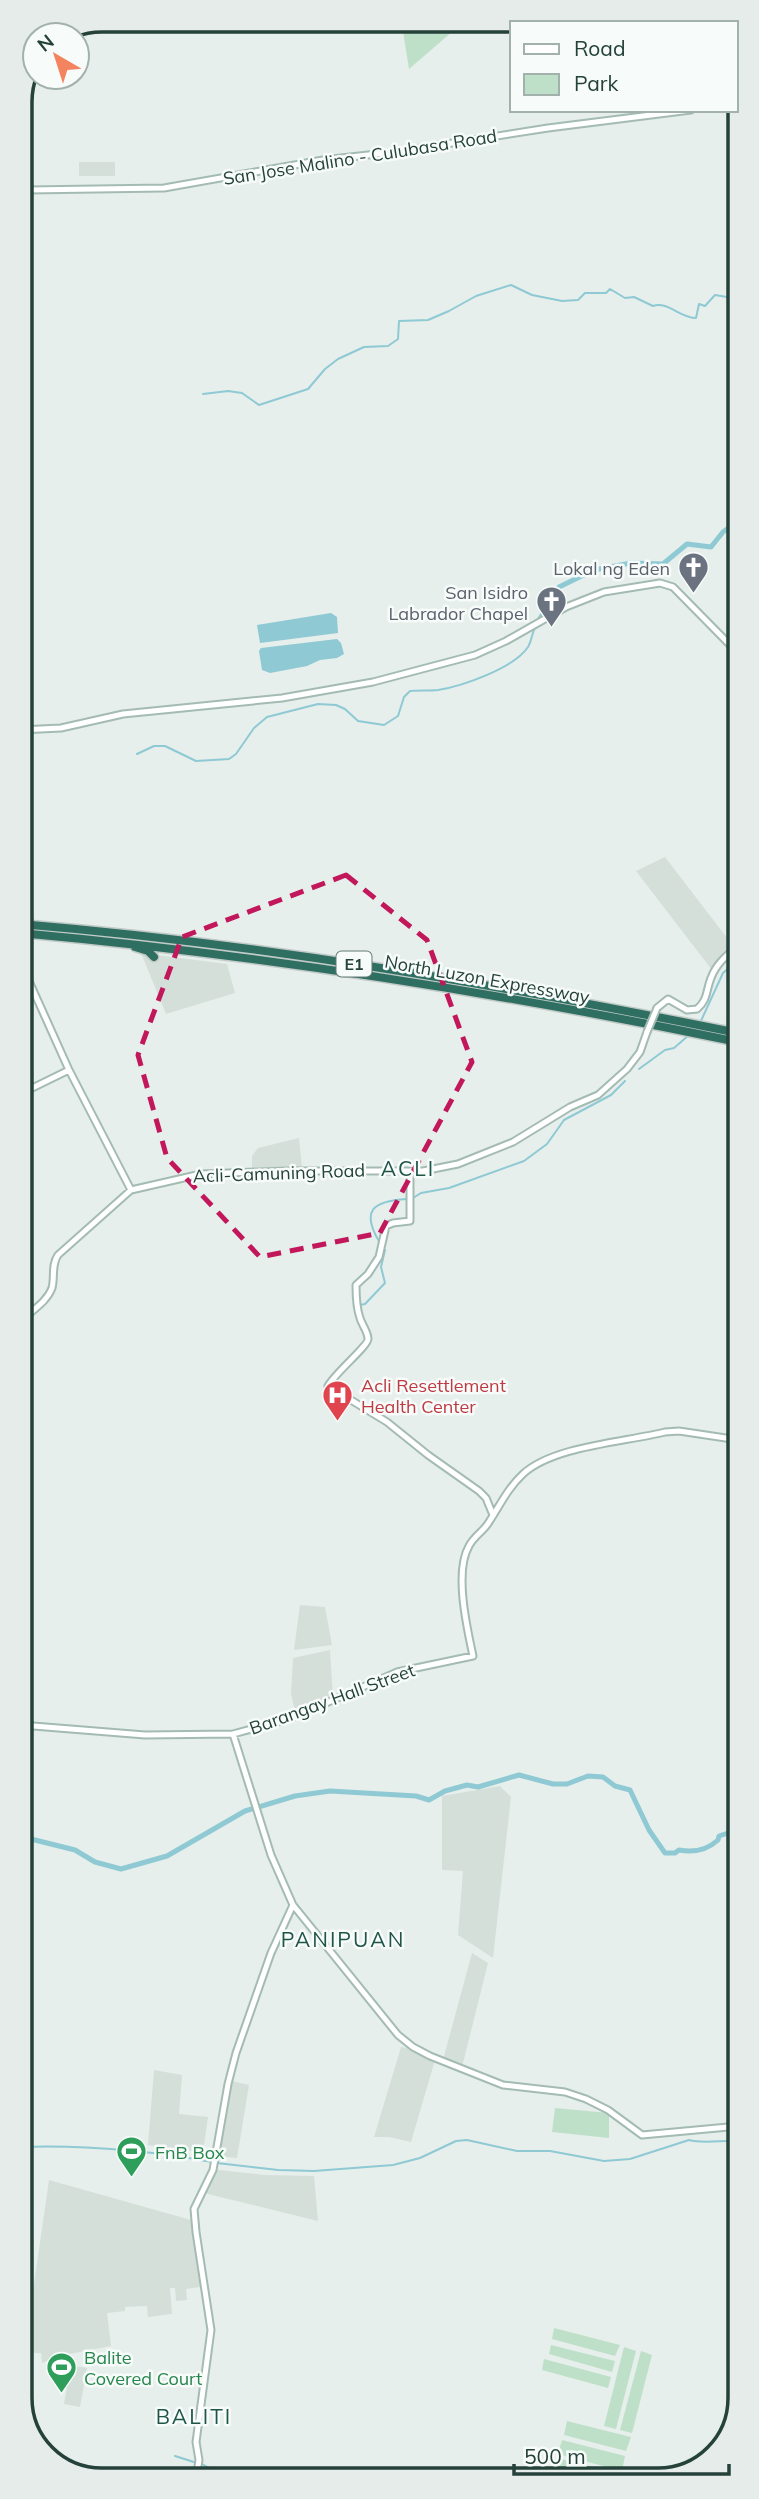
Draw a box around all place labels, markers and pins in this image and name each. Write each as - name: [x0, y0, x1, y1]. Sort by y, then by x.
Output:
- church icon: Lokal ng Eden: [676, 551, 710, 595]
- place label: Lokal ng Eden: [553, 557, 670, 580]
- place label: San Isidro Labrador Chapel: [389, 581, 528, 625]
- church icon: San Isidro Labrador Chapel: [534, 585, 568, 629]
- place label: Acli Resettlement Health Center: [361, 1374, 506, 1418]
- hospital icon: Acli Resettlement Health Center: [321, 1378, 355, 1422]
- sports icon: FnB Box: [115, 2135, 149, 2179]
- place label: FnB Box: [155, 2141, 225, 2164]
- place label: Balite Covered Court: [84, 2346, 202, 2390]
- sports icon: Balite Covered Court: [44, 2350, 78, 2394]

